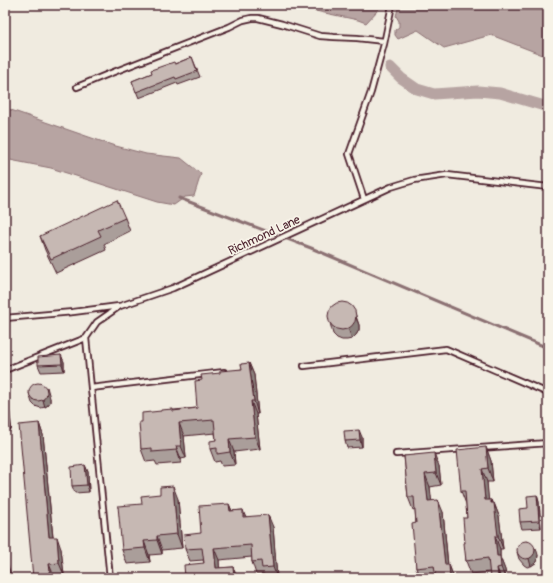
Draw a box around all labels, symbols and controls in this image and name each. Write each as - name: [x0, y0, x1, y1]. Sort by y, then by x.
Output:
- street label: Richmond Lane: [226, 212, 303, 259]

